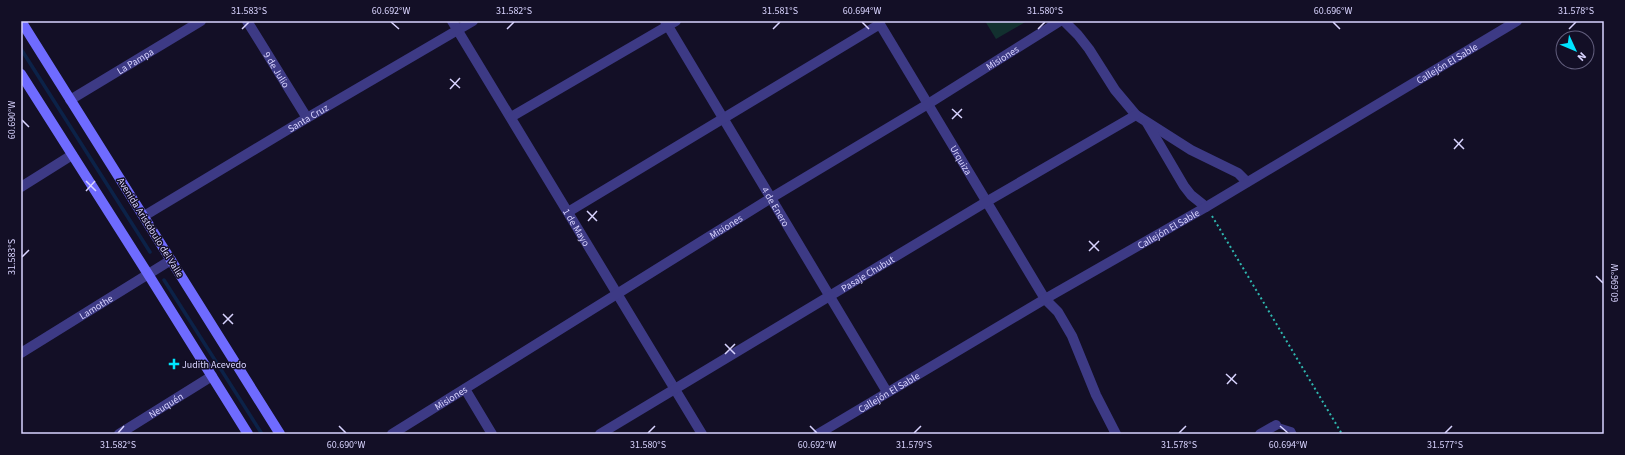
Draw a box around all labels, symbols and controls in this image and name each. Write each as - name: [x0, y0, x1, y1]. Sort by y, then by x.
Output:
- text: 31.583°S: [231, 4, 267, 18]
- text: 60.692°W: [372, 4, 410, 18]
- text: 31.582°S: [496, 4, 532, 18]
- text: 31.581°S: [762, 4, 798, 18]
- text: 60.694°W: [843, 4, 881, 18]
- text: 31.580°S: [1027, 4, 1063, 18]
- text: 60.696°W: [1314, 4, 1352, 18]
- text: 31.578°S: [1558, 4, 1594, 18]
- north arrow: [1555, 30, 1595, 70]
- street label: Callejón El Sable: [1414, 40, 1481, 88]
- street label: Misiones: [983, 43, 1022, 74]
- street label: La Pampa: [114, 45, 157, 78]
- street label: 9 de Julio: [260, 49, 293, 91]
- text: N: [1574, 49, 1590, 64]
- text: 60.690°W: [5, 101, 19, 139]
- street label: Santa Cruz: [285, 101, 331, 136]
- street label: Urquiza: [946, 143, 975, 178]
- street label: Avenida Aristóbulo del Valle: [114, 175, 187, 280]
- street label: 4 de Enero: [758, 184, 792, 229]
- street label: 1 de Mayo: [559, 206, 593, 249]
- street label: Callejón El Sable: [1135, 206, 1202, 253]
- street label: Misiones: [707, 212, 745, 243]
- text: 31.583°S: [5, 239, 19, 275]
- street label: Pasaje Chubut: [839, 252, 898, 296]
- text: 60.696°W: [1608, 264, 1622, 302]
- street label: Lamothe: [77, 292, 116, 323]
- place label: Judith Acevedo: [182, 358, 246, 372]
- marker: Judith Acevedo: [169, 359, 179, 369]
- street label: Callejón El Sable: [856, 369, 922, 417]
- street label: Misiones: [432, 383, 470, 414]
- street label: Neuquén: [146, 390, 186, 422]
- text: 31.582°S: [100, 438, 136, 452]
- text: 60.690°W: [327, 438, 365, 452]
- text: 31.580°S: [630, 438, 666, 452]
- text: 60.692°W: [798, 438, 836, 452]
- text: 31.579°S: [896, 438, 932, 452]
- text: 31.578°S: [1161, 438, 1197, 452]
- text: 60.694°W: [1269, 438, 1307, 452]
- text: 31.577°S: [1427, 438, 1463, 452]

